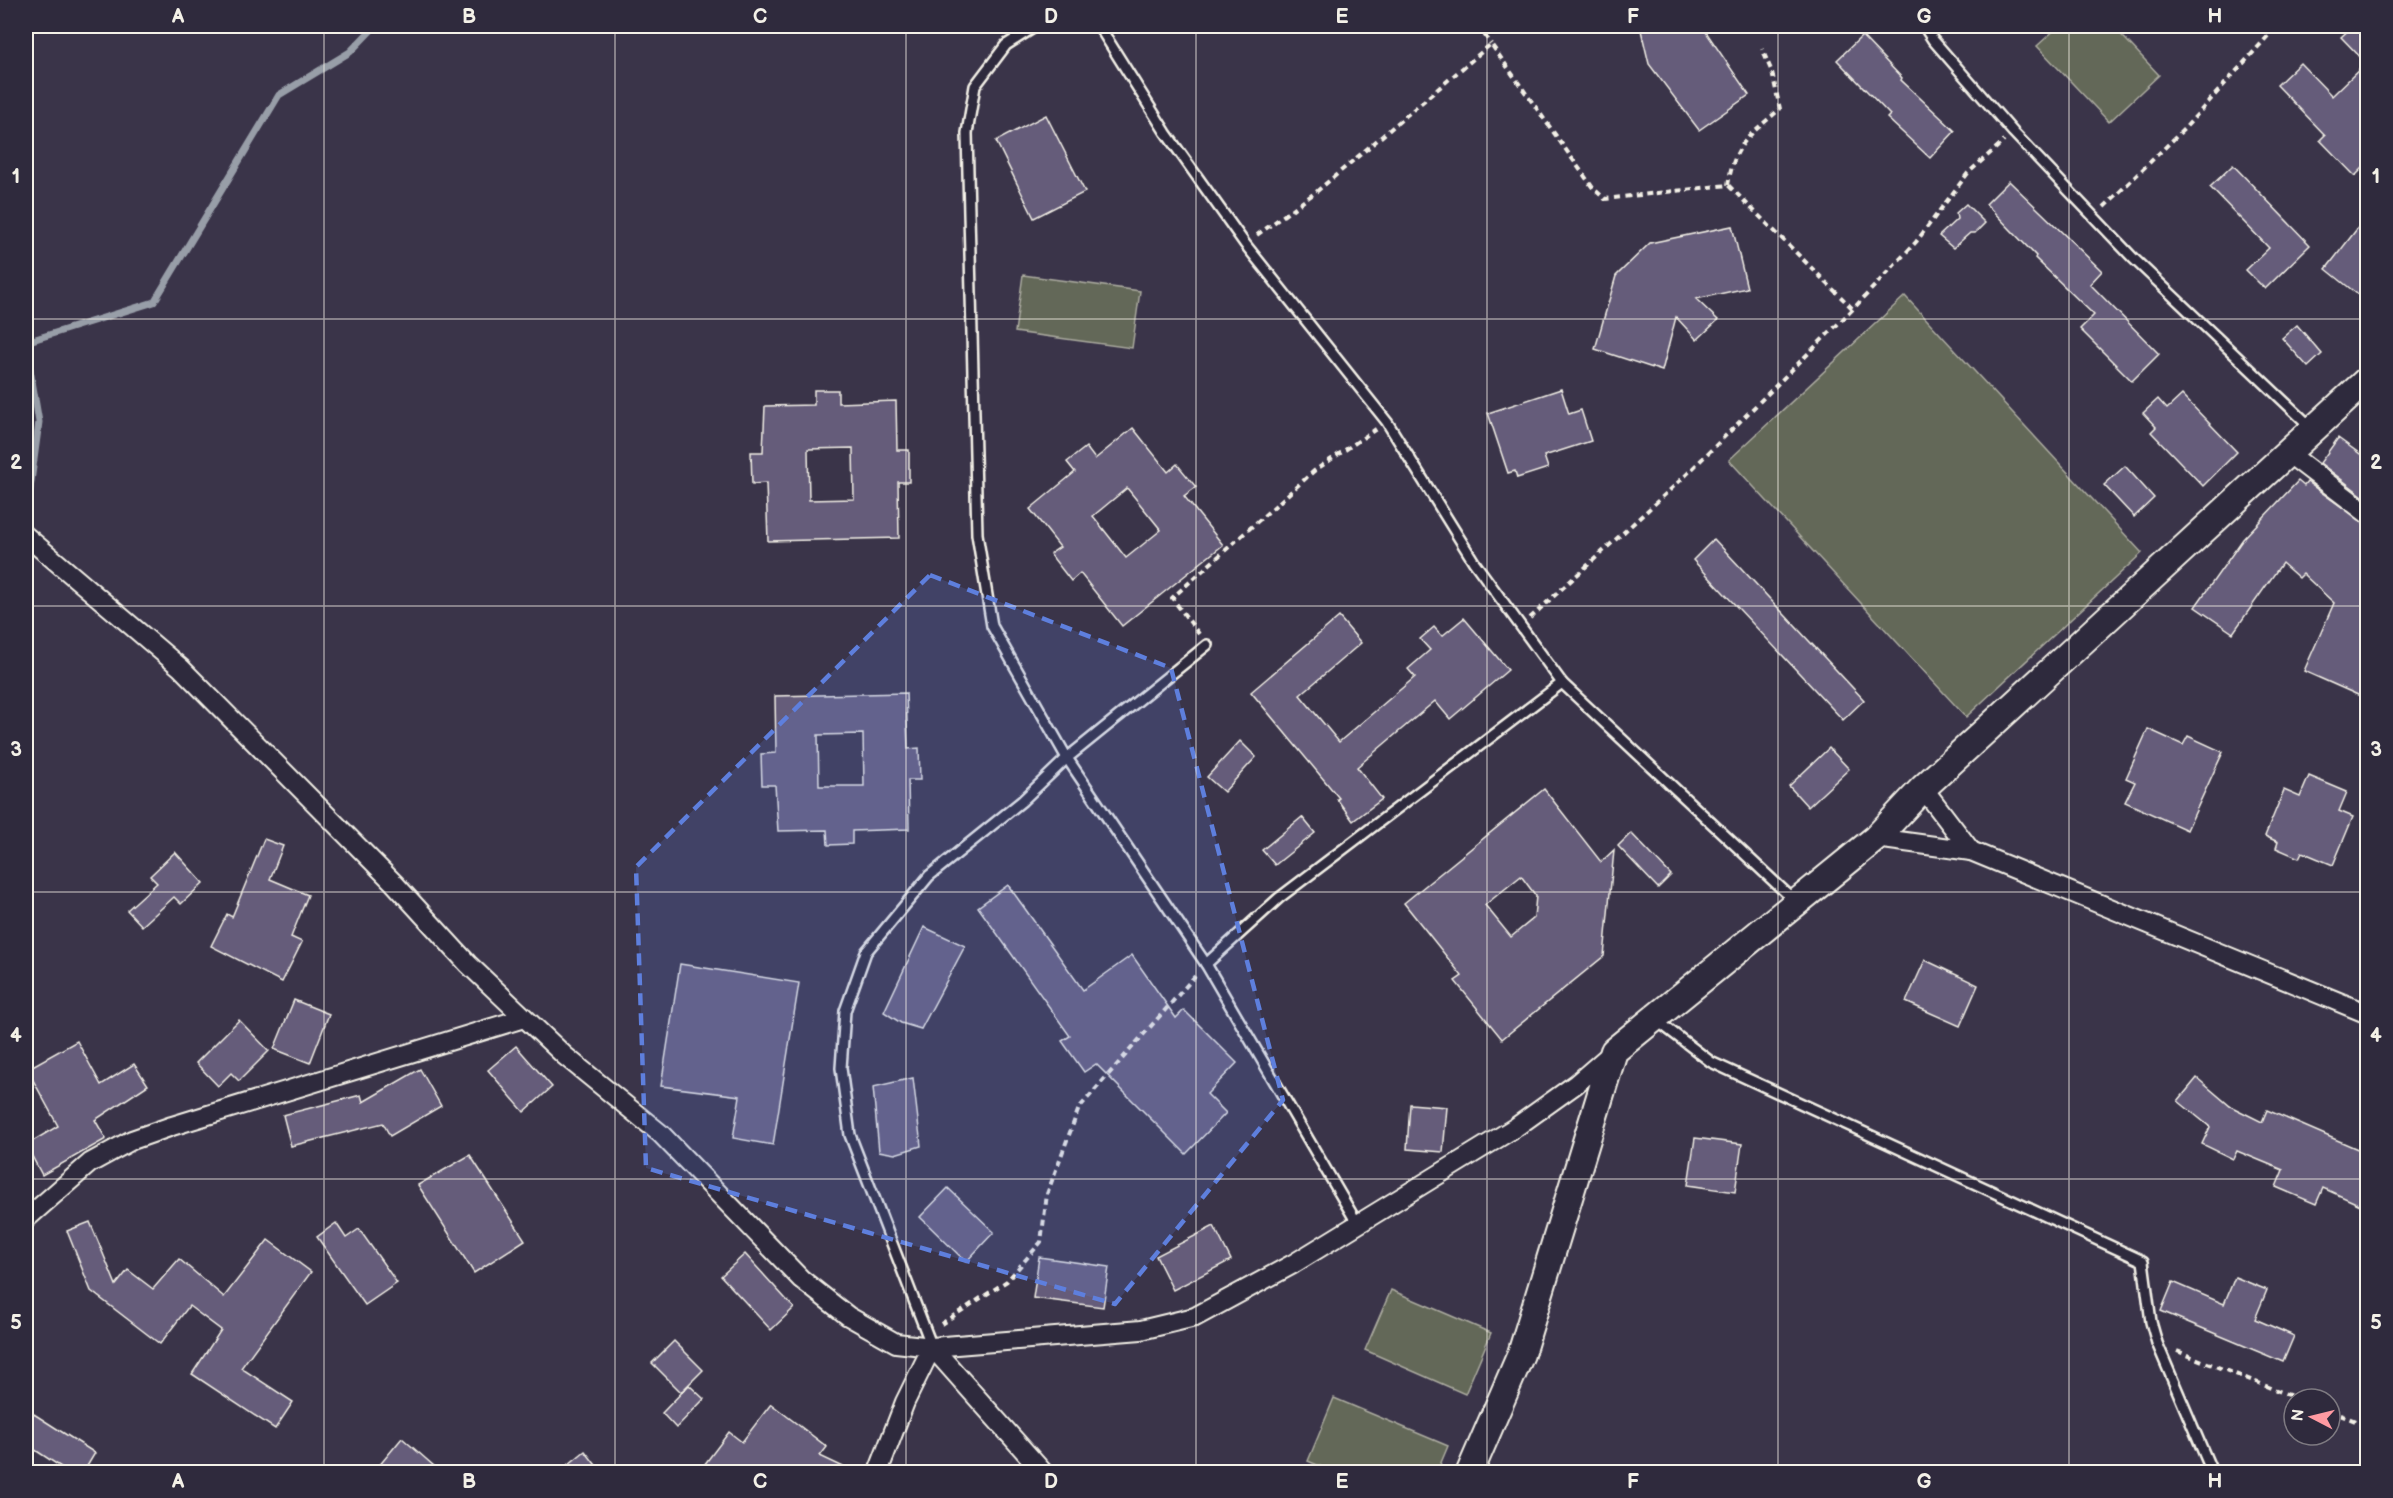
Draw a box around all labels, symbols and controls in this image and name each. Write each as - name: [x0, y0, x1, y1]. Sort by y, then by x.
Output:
- text: A: [171, 5, 185, 29]
- text: B: [462, 5, 476, 29]
- text: C: [753, 5, 767, 29]
- text: D: [1044, 5, 1058, 29]
- text: E: [1336, 5, 1349, 29]
- text: F: [1627, 5, 1639, 29]
- text: G: [1917, 5, 1932, 29]
- text: H: [2208, 5, 2222, 29]
- text: 1: [12, 165, 20, 189]
- text: 1: [2372, 165, 2380, 189]
- text: 2: [10, 451, 22, 475]
- text: 2: [2370, 451, 2382, 475]
- text: 3: [10, 738, 22, 762]
- text: 3: [2370, 738, 2382, 762]
- text: 4: [10, 1024, 22, 1048]
- text: 4: [2370, 1024, 2382, 1048]
- text: 5: [10, 1311, 22, 1335]
- text: 5: [2370, 1311, 2382, 1335]
- north arrow: [2282, 1387, 2342, 1447]
- text: N: [2288, 1408, 2309, 1422]
- text: A: [171, 1470, 185, 1494]
- text: B: [462, 1470, 476, 1494]
- text: C: [753, 1470, 767, 1494]
- text: D: [1044, 1470, 1058, 1494]
- text: E: [1336, 1470, 1349, 1494]
- text: F: [1627, 1470, 1639, 1494]
- text: G: [1917, 1470, 1932, 1494]
- text: H: [2208, 1470, 2222, 1494]

